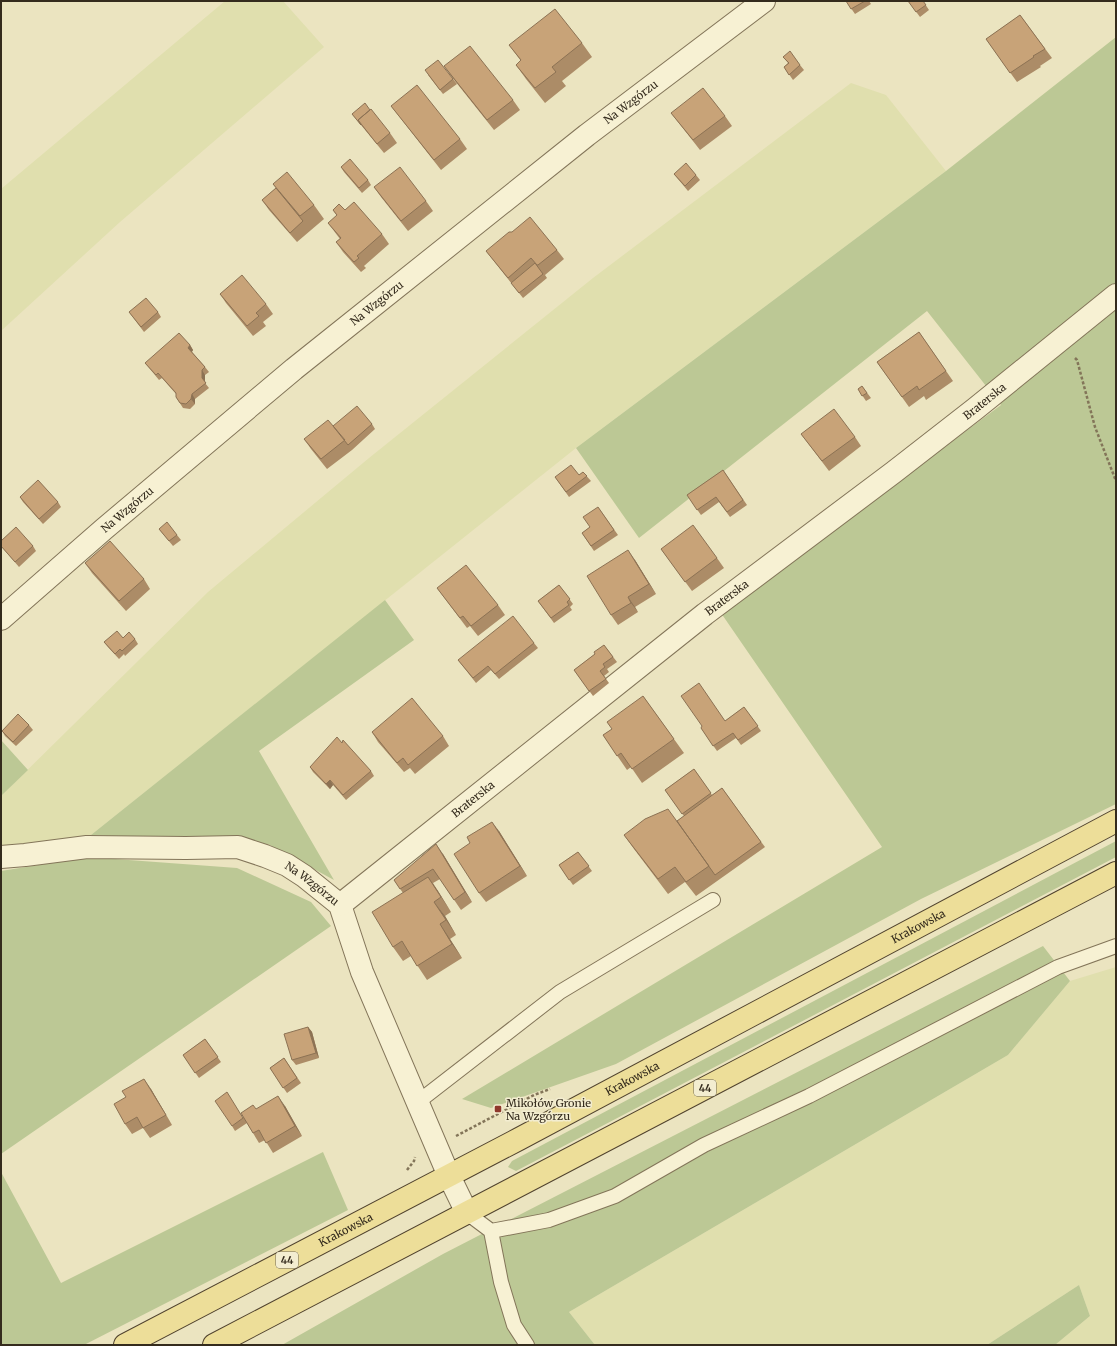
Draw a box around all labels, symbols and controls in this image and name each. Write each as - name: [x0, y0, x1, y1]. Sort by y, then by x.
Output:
- street label: Na Wzgórzu: [601, 77, 661, 127]
- street label: Na Wzgórzu: [347, 277, 406, 328]
- street label: Braterska: [960, 380, 1009, 423]
- street label: Na Wzgórzu: [98, 483, 156, 536]
- street label: Braterska: [702, 577, 751, 619]
- street label: Braterska: [449, 778, 497, 820]
- street label: Na Wzgórzu: [282, 859, 342, 908]
- street label: Krakowska: [889, 906, 948, 946]
- street label: Krakowska: [603, 1058, 662, 1099]
- road number: 44: [694, 1080, 716, 1096]
- place label: Mikołów Gronie Na Wzgórzu: [506, 1096, 591, 1123]
- marker: Mikołów Gronie Na Wzgórzu: [493, 1104, 503, 1114]
- street label: Krakowska: [316, 1210, 375, 1250]
- road number: 44: [276, 1252, 298, 1268]

